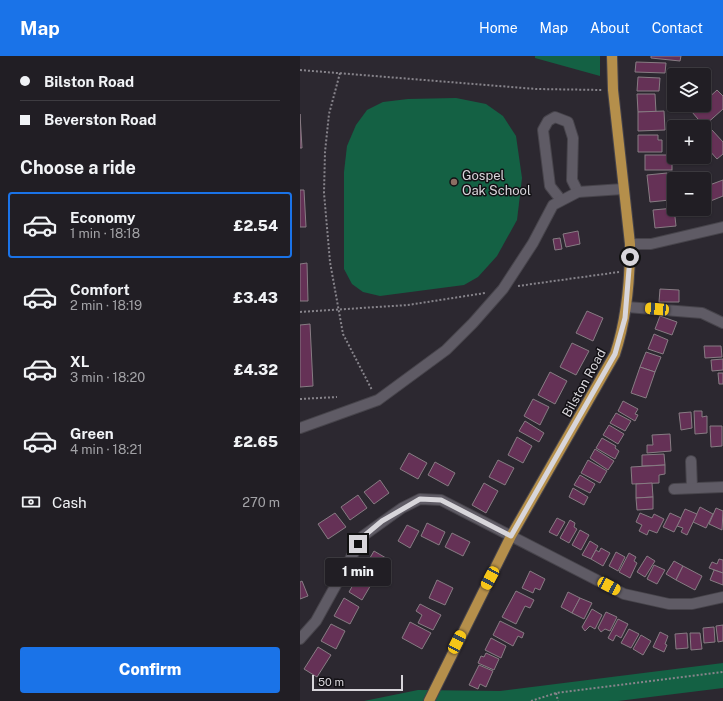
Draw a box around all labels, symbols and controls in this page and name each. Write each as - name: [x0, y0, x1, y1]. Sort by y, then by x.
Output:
- text: Map: [20, 17, 60, 39]
- text: Home: [479, 20, 518, 36]
- text: Map: [540, 20, 568, 36]
- text: About: [590, 20, 630, 36]
- text: Contact: [652, 20, 703, 36]
- map controls: [667, 68, 711, 216]
- button: layers: [667, 68, 711, 112]
- text: Bilston Road: [44, 73, 134, 90]
- text: Beverston Road: [44, 111, 156, 128]
- button: +: [667, 120, 711, 164]
- text: Choose a ride: [20, 157, 136, 178]
- place label: Gospel Oak School: [462, 168, 531, 198]
- button: −: [667, 172, 711, 216]
- marker: Gospel Oak School: [449, 177, 459, 187]
- icon: car: [22, 207, 58, 243]
- text: Economy: [70, 209, 135, 226]
- text: £2.54: [234, 217, 278, 234]
- text: 1 min · 18:18: [70, 226, 140, 241]
- route start: [621, 248, 639, 266]
- icon: car: [22, 279, 58, 315]
- text: Comfort: [70, 281, 130, 298]
- text: £3.43: [233, 289, 278, 306]
- text: 2 min · 18:19: [70, 298, 142, 313]
- car: [645, 302, 669, 316]
- street label: Bilston Road: [559, 346, 609, 420]
- icon: car: [22, 351, 58, 387]
- text: XL: [70, 353, 89, 370]
- text: £4.32: [234, 361, 278, 378]
- text: 3 min · 18:20: [70, 370, 145, 385]
- icon: car: [22, 423, 58, 459]
- text: Green: [70, 425, 114, 442]
- text: £2.65: [233, 433, 278, 450]
- text: 4 min · 18:21: [70, 442, 143, 457]
- icon: cash: [20, 491, 42, 513]
- text: Cash: [52, 494, 87, 511]
- text: 270 m: [242, 495, 280, 510]
- route end: [349, 535, 367, 553]
- callout: 1 min: [325, 558, 391, 586]
- text: 1 min: [342, 564, 374, 579]
- car: [479, 565, 501, 591]
- car: [596, 575, 622, 597]
- car: [446, 629, 468, 655]
- button: Confirm: [20, 647, 280, 693]
- scale bar: [312, 673, 403, 692]
- text: 50 m: [318, 676, 344, 688]

